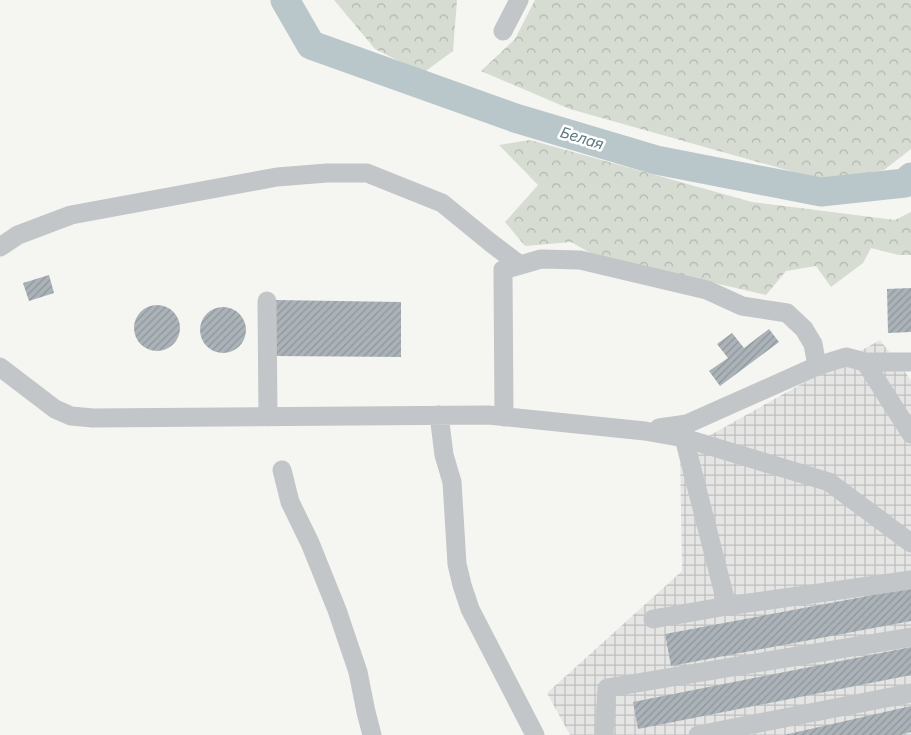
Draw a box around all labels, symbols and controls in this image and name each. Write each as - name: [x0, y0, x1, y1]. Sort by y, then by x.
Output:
- water label: Белая: [558, 122, 606, 154]

